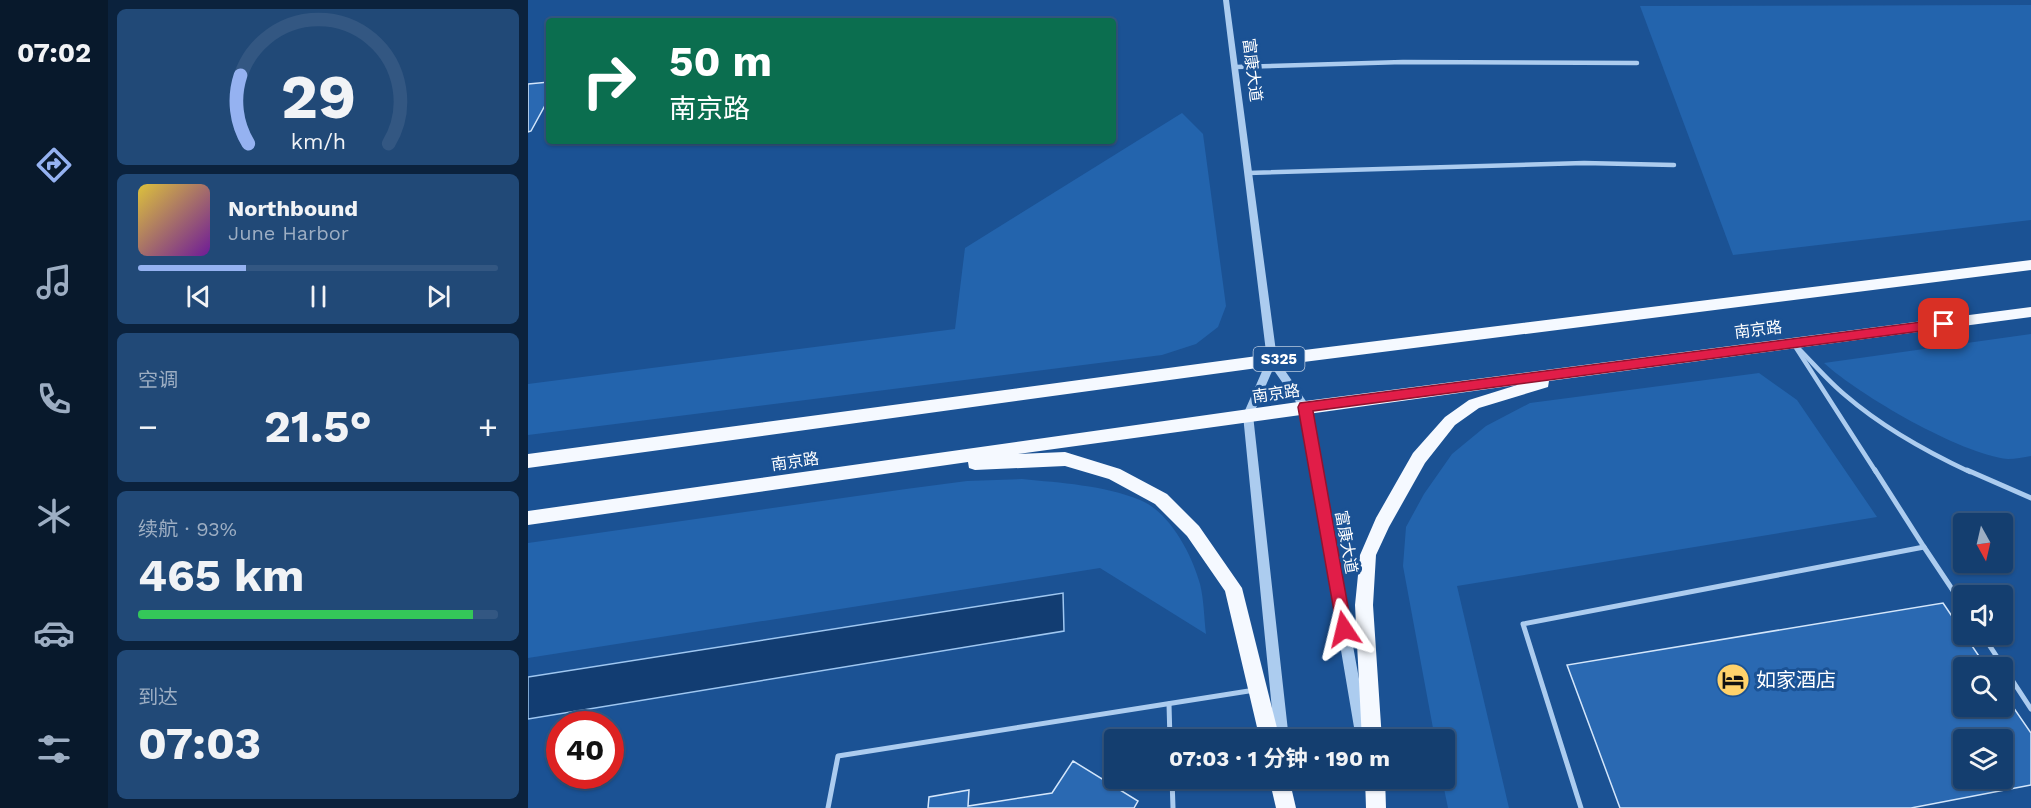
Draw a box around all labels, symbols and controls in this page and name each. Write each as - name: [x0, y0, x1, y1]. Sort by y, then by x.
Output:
- text: 07:02: [17, 37, 91, 69]
- text: 50 m: [669, 37, 772, 86]
- street label: 富康大道: [1239, 37, 1266, 103]
- icon: right: [570, 42, 648, 120]
- text: 29: [280, 60, 356, 133]
- text: 南京路: [669, 93, 750, 125]
- text: km/h: [290, 129, 346, 154]
- icon: directions: [33, 144, 75, 186]
- text: Northbound: [228, 196, 358, 221]
- text: June Harbor: [228, 221, 349, 245]
- icon: music: [33, 261, 75, 303]
- icon: previous: [182, 280, 215, 313]
- icon: pause: [302, 280, 335, 313]
- icon: next: [422, 280, 455, 313]
- pin: [1918, 298, 1969, 349]
- icon: arrive: [1927, 307, 1960, 340]
- street label: 南京路: [1733, 317, 1783, 342]
- road number: S325: [1254, 347, 1305, 371]
- text: 空调: [138, 368, 178, 392]
- icon: phone: [33, 378, 75, 420]
- street label: 南京路: [1251, 381, 1301, 406]
- text: 21.5°: [264, 400, 372, 453]
- text: −: [138, 407, 158, 446]
- text: +: [478, 407, 498, 446]
- street label: 南京路: [770, 449, 820, 474]
- icon: climate: [33, 495, 75, 537]
- street label: 富康大道: [1332, 509, 1361, 575]
- north arrow: [1953, 513, 2013, 573]
- map controls: [1953, 513, 2013, 789]
- text: 续航 · 93%: [138, 517, 237, 541]
- text: 465 km: [138, 549, 304, 602]
- button: sound: [1953, 585, 2013, 645]
- position arrow: [1312, 597, 1376, 661]
- icon: car: [33, 612, 75, 654]
- button: search: [1953, 657, 2013, 717]
- hotel icon: 如家酒店: [1715, 662, 1751, 698]
- place label: 如家酒店: [1756, 668, 1836, 692]
- text: 到达: [138, 685, 178, 709]
- speed limit sign: 40: [546, 711, 624, 789]
- text: 07:03: [138, 717, 261, 770]
- icon: filters: [33, 728, 75, 770]
- button: layers: [1953, 729, 2013, 789]
- text: 07:03 · 1 分钟 · 190 m: [1169, 746, 1390, 771]

